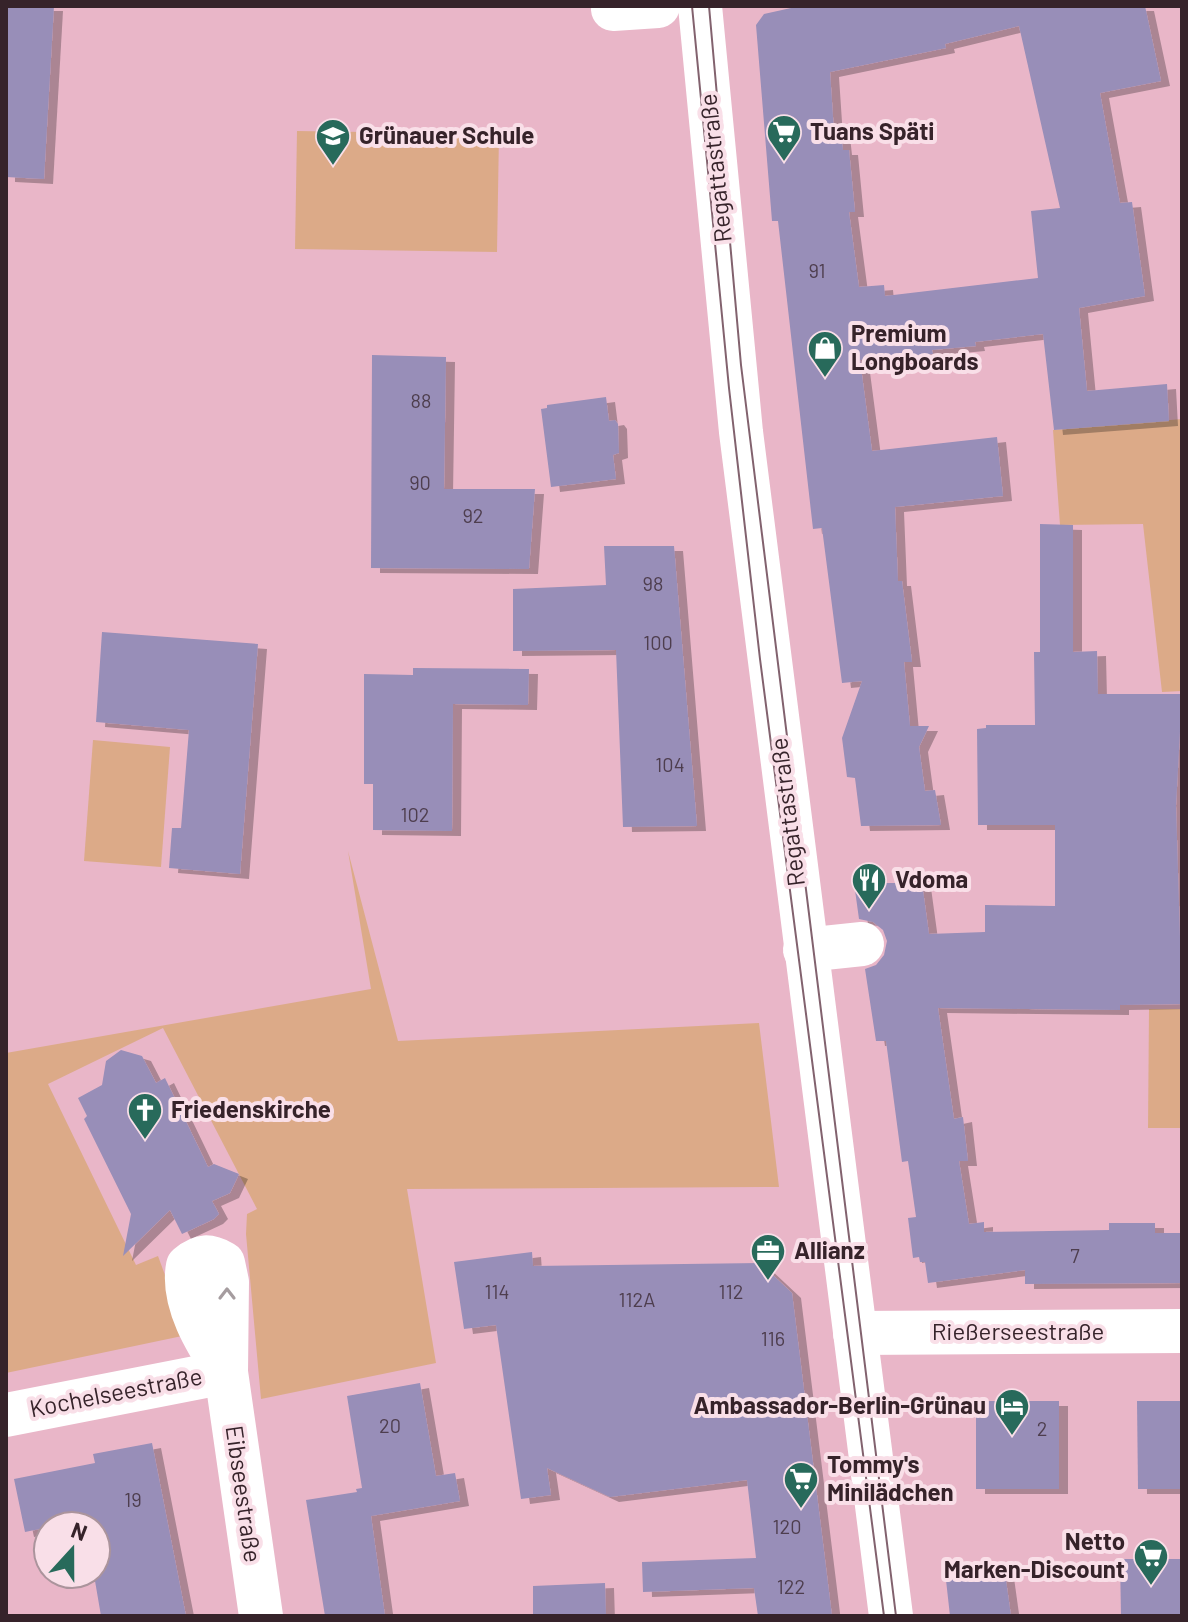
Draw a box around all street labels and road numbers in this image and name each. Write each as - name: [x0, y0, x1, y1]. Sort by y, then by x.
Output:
- street label: Regattastraße: [692, 92, 737, 244]
- street label: Regattastraße: [763, 736, 810, 888]
- street label: Rießerseestraße: [932, 1316, 1104, 1345]
- street label: Kochelseestraße: [27, 1361, 204, 1422]
- street label: Eibseestraße: [221, 1423, 268, 1564]

